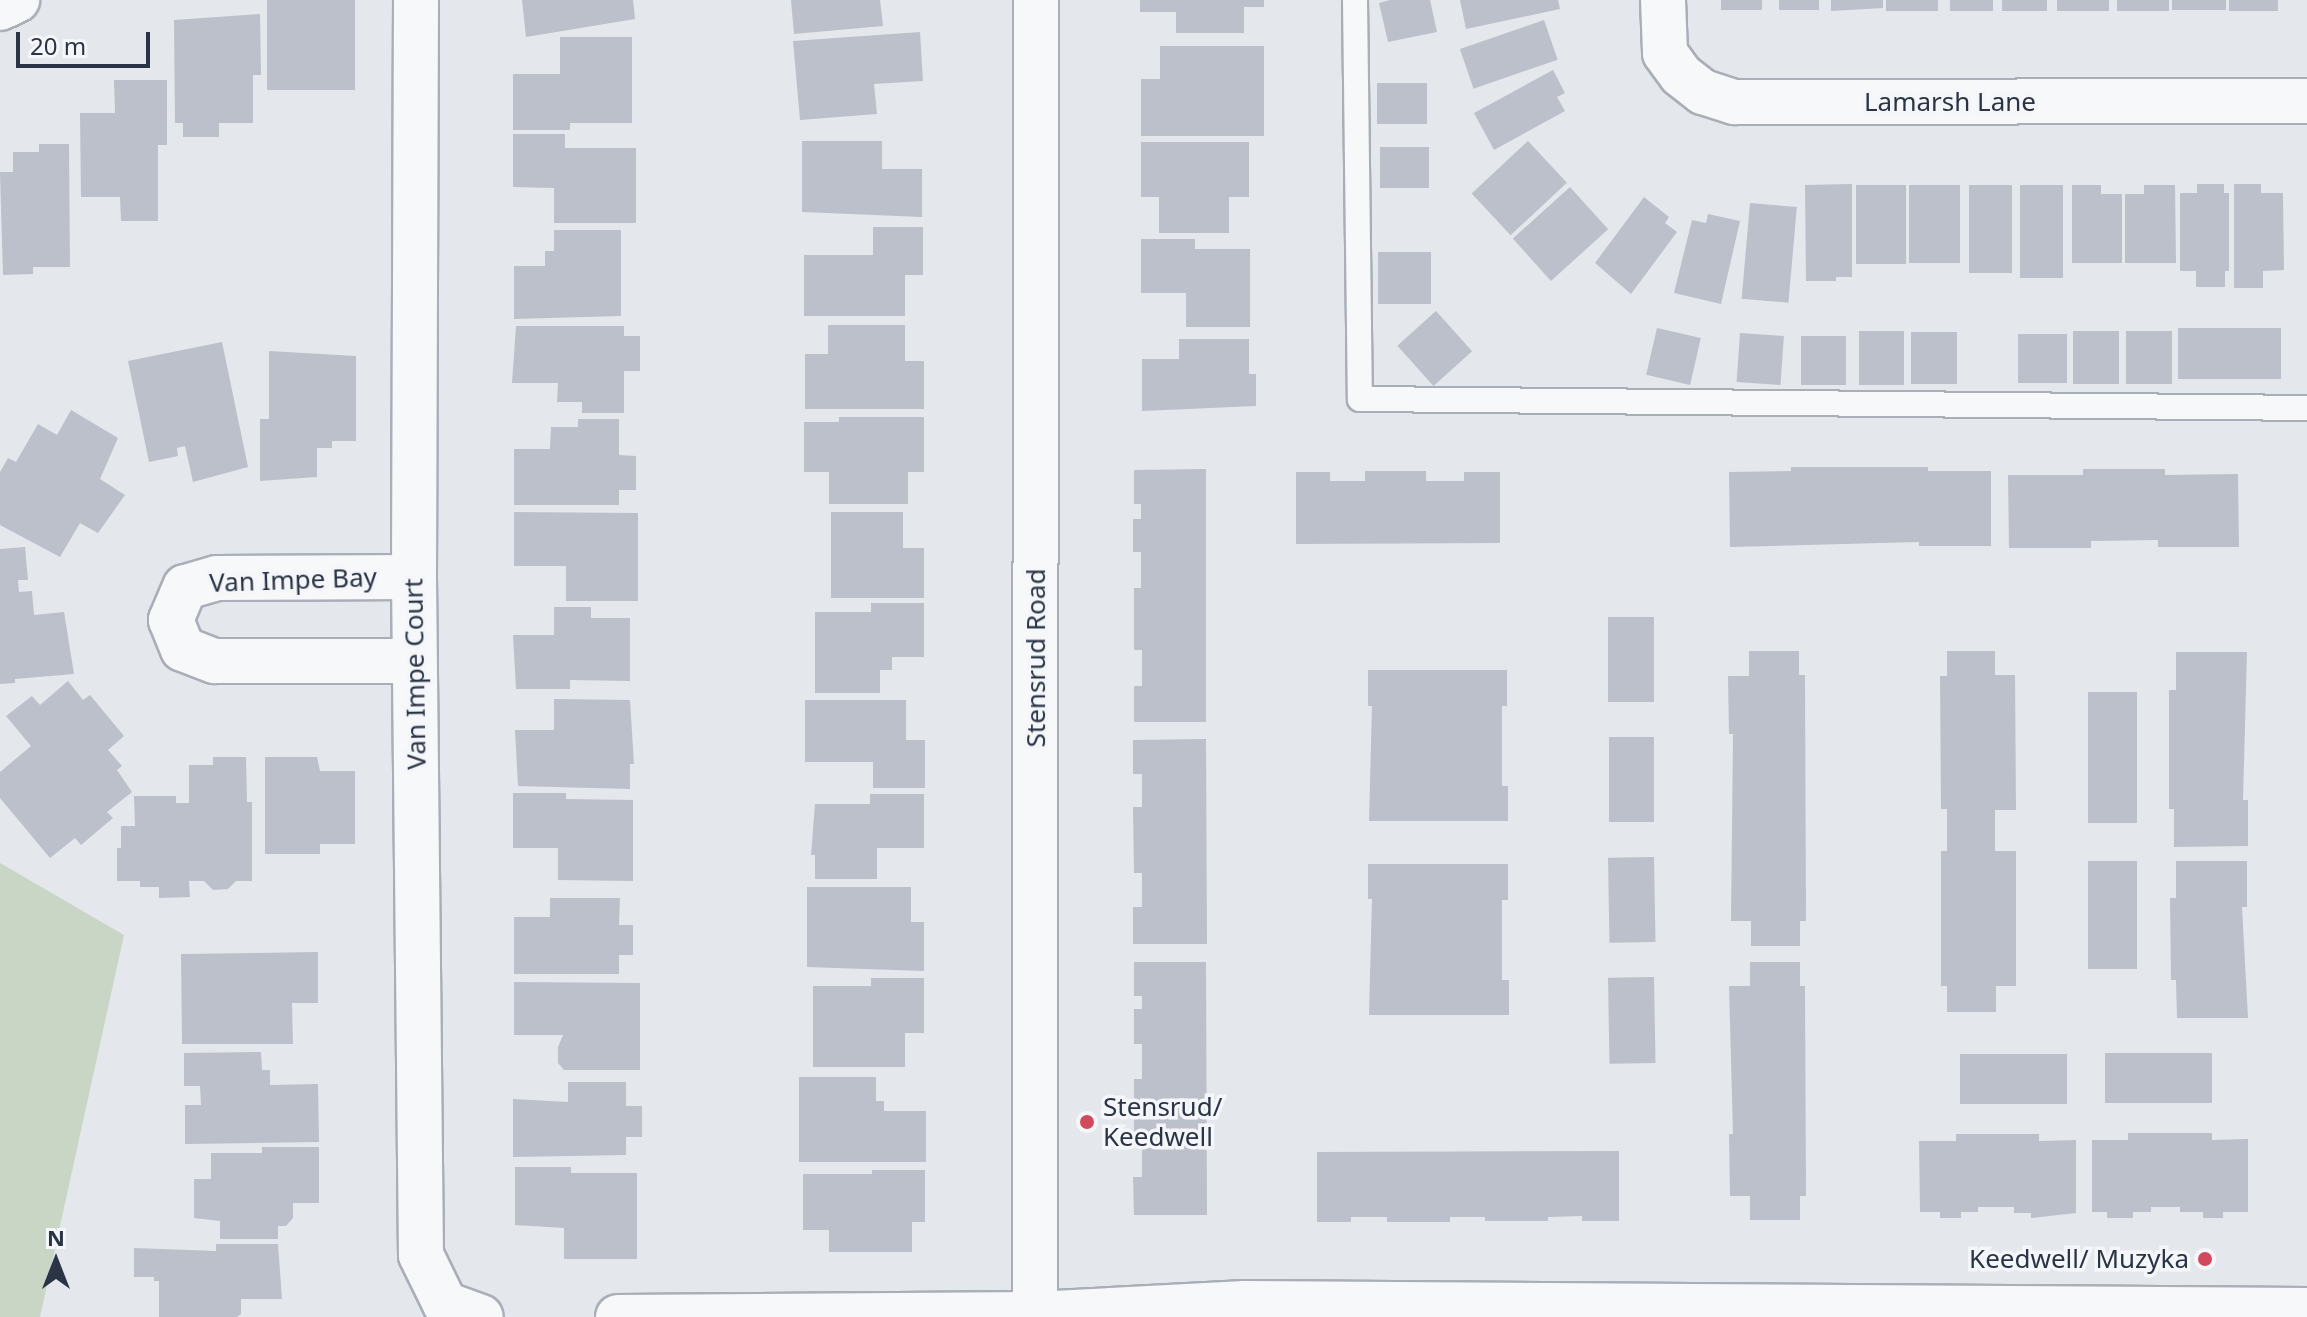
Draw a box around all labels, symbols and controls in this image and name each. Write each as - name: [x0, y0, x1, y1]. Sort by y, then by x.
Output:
- scale bar: [20, 16, 154, 66]
- text: 20 m: [30, 29, 86, 62]
- street label: Lamarsh Lane: [1864, 86, 2036, 118]
- street label: Van Impe Bay: [209, 561, 377, 599]
- street label: Stensrud Road: [1020, 569, 1052, 747]
- street label: Van Impe Court: [398, 578, 432, 770]
- place label: Stensrud/ Keedwell: [1103, 1091, 1222, 1152]
- marker: Stensrud/ Keedwell: [1078, 1113, 1096, 1131]
- north arrow: [16, 1221, 96, 1301]
- text: N: [47, 1222, 65, 1252]
- place label: Keedwell/ Muzyka: [1969, 1243, 2189, 1275]
- marker: Keedwell/ Muzyka: [2196, 1250, 2214, 1268]

